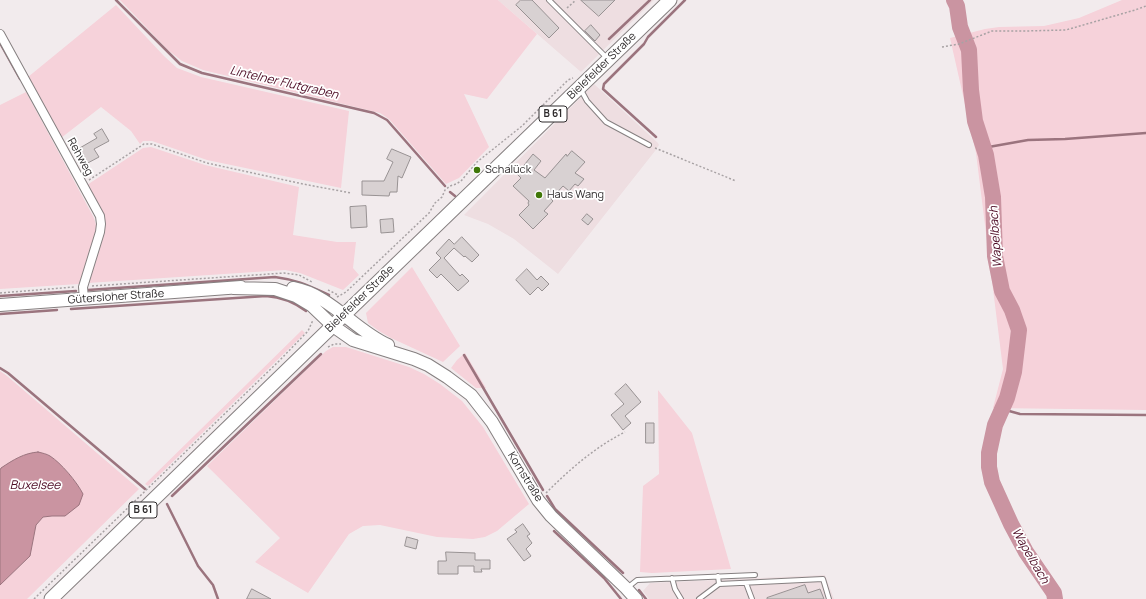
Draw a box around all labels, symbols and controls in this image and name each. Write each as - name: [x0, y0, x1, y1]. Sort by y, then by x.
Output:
- street label: Bielefelder Straße: [565, 30, 639, 102]
- water label: Lintelner Flutgraben: [228, 64, 340, 102]
- road number: B 61: [539, 106, 567, 122]
- street label: Rehweg: [64, 136, 96, 178]
- place label: Schalück: [485, 163, 531, 177]
- marker: Schalück: [472, 165, 482, 175]
- place label: Haus Wang: [547, 188, 604, 202]
- marker: Haus Wang: [534, 190, 544, 200]
- water label: Wapelbach: [987, 206, 1005, 268]
- street label: Bielefelder Straße: [323, 263, 397, 335]
- street label: Gütersloher Straße: [67, 287, 165, 307]
- street label: Kornstraße: [505, 450, 545, 504]
- water label: Buxelsee: [10, 479, 60, 493]
- road number: B 61: [129, 502, 157, 518]
- water label: Wapelbach: [1008, 526, 1052, 586]

